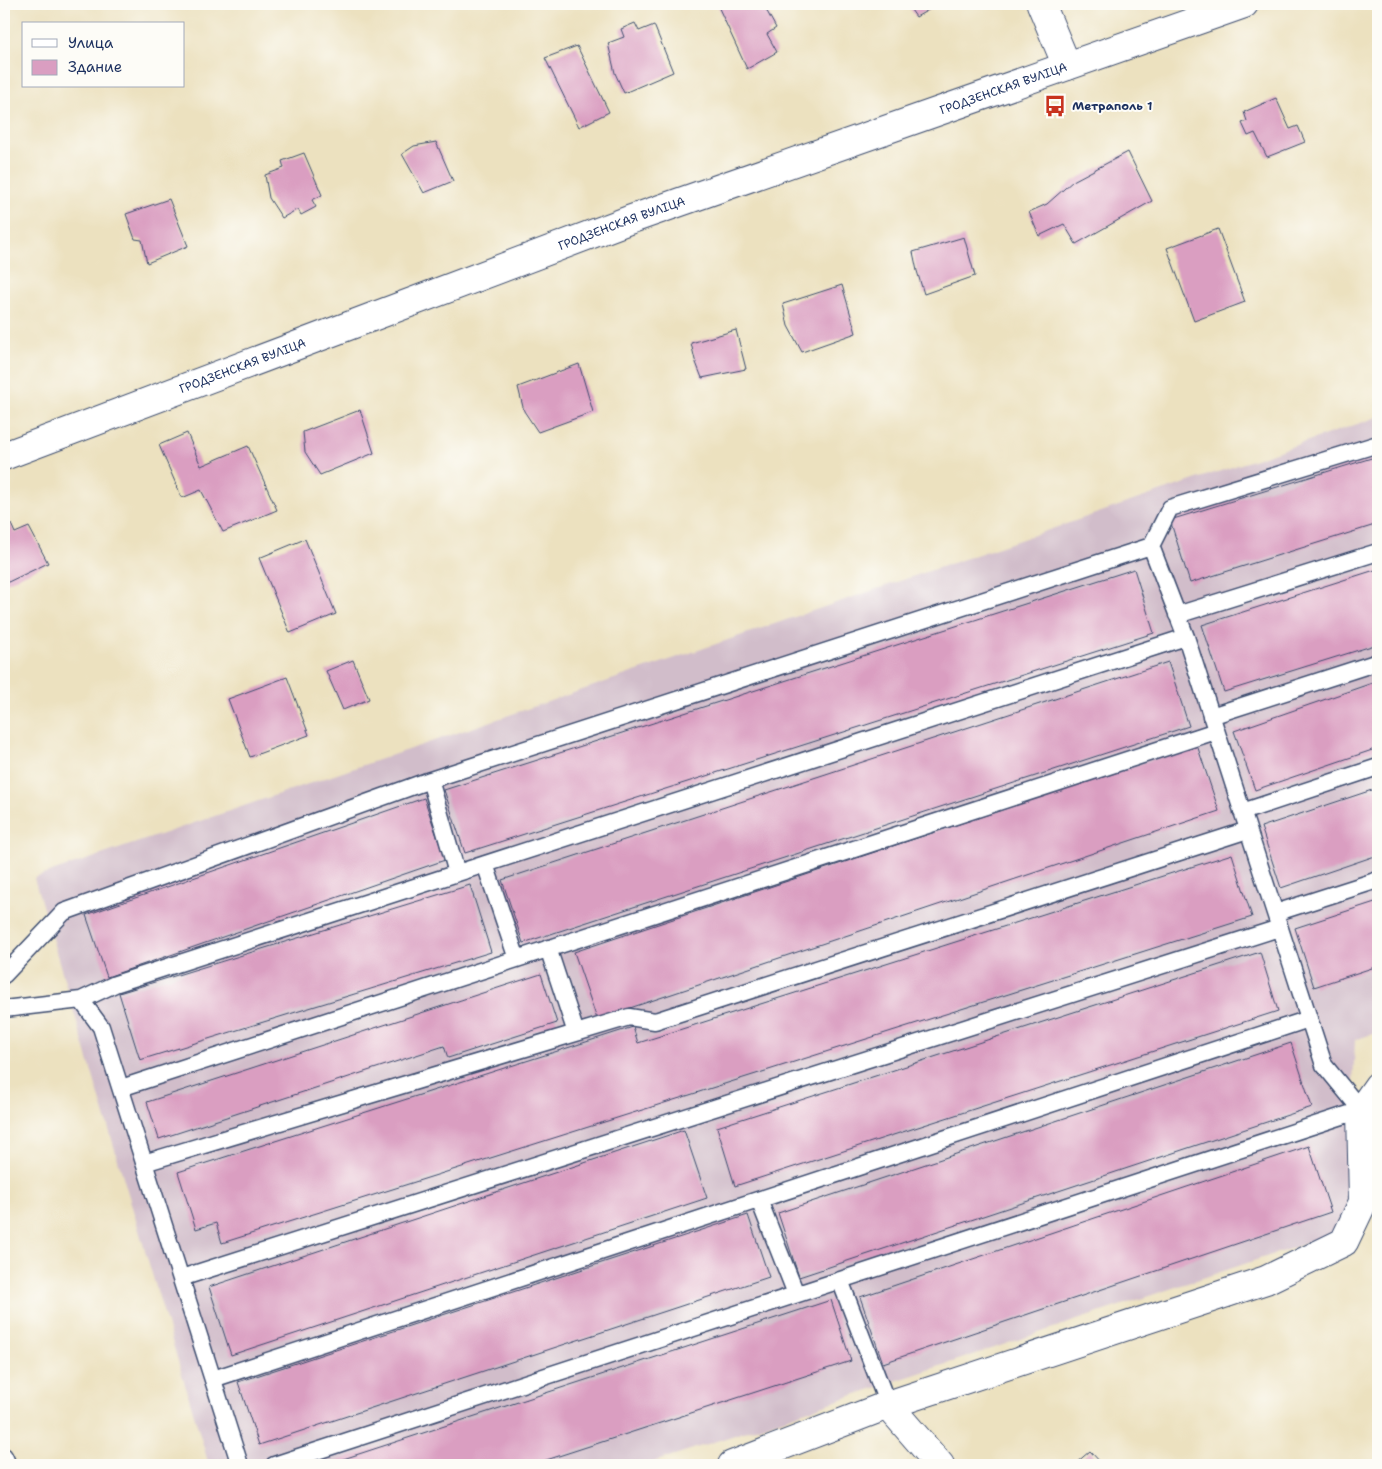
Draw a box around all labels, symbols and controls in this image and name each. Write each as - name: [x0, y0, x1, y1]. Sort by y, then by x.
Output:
- legend: [22, 22, 185, 88]
- text: Улица: [68, 33, 114, 53]
- text: Здание: [68, 57, 122, 77]
- street label: ГРОДЗЕНСКАЯ ВУЛІЦА: [938, 59, 1070, 118]
- bus stop icon: Метраполь 1: [1042, 93, 1068, 119]
- place label: Метраполь 1: [1072, 98, 1152, 114]
- street label: ГРОДЗЕНСКАЯ ВУЛІЦА: [556, 193, 688, 254]
- street label: ГРОДЗЕНСКАЯ ВУЛІЦА: [177, 335, 308, 397]

